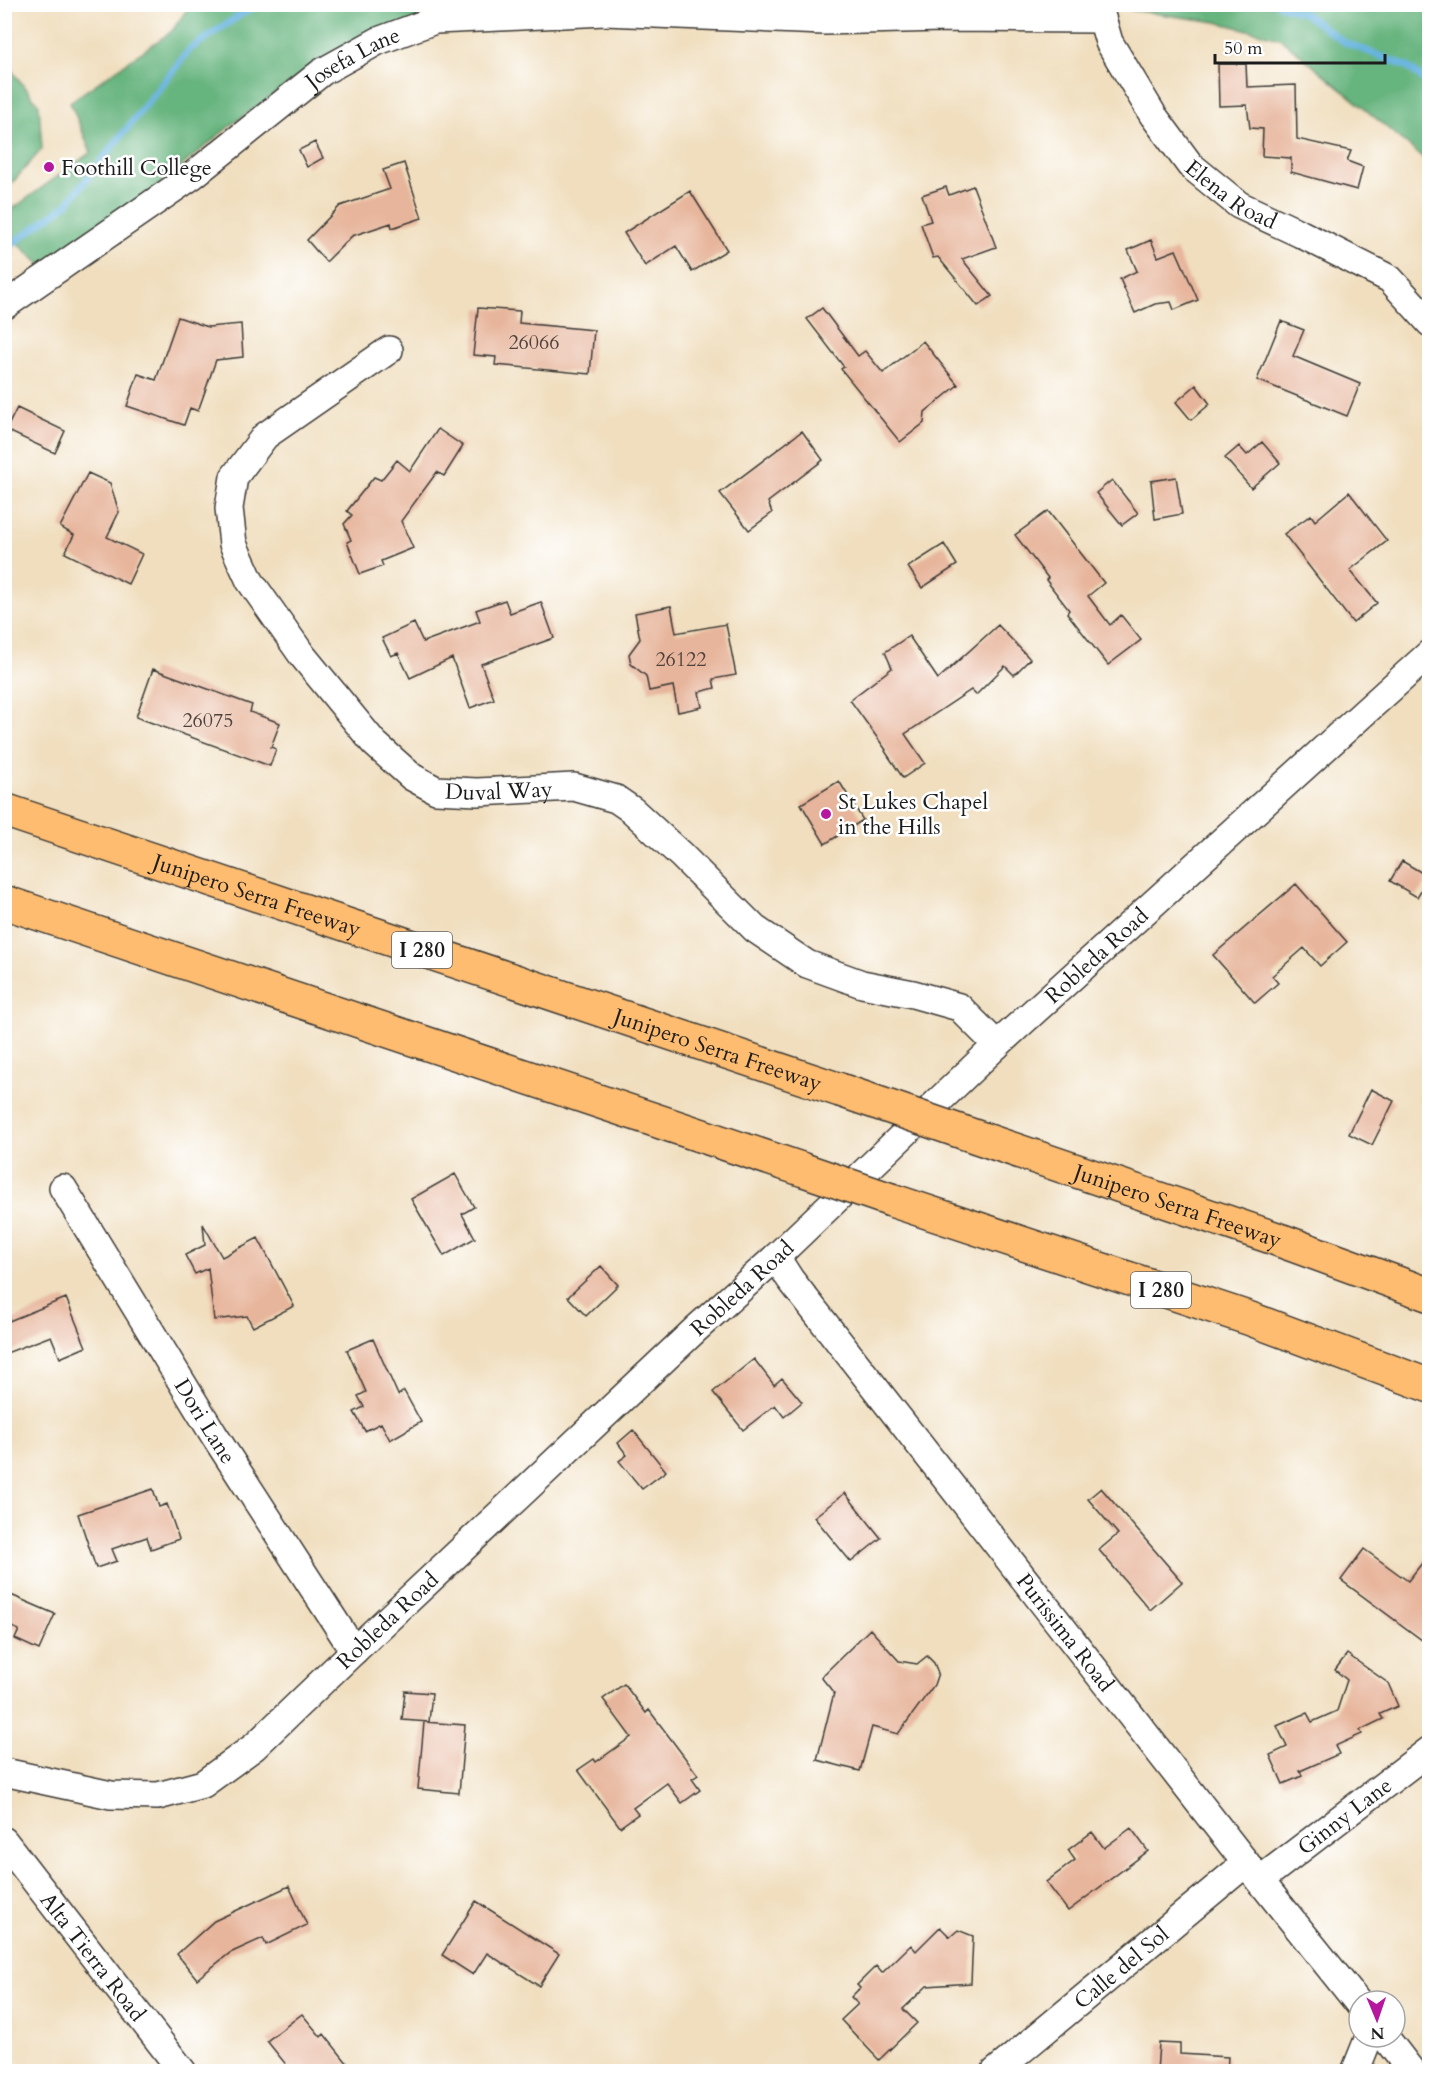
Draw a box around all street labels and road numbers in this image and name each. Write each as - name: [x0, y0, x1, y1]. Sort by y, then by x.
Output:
- street label: Josefa Lane: [297, 20, 404, 98]
- street label: Elena Road: [1179, 153, 1282, 237]
- street label: Duval Way: [444, 774, 554, 808]
- street label: Junipero Serra Freeway: [146, 846, 365, 945]
- street label: Robleda Road: [1039, 901, 1155, 1011]
- road number: I 280: [392, 932, 452, 968]
- street label: Junipero Serra Freeway: [607, 1000, 826, 1099]
- street label: Junipero Serra Freeway: [1067, 1156, 1286, 1256]
- street label: Robleda Road: [684, 1234, 801, 1343]
- road number: I 280: [1131, 1272, 1191, 1308]
- street label: Dori Lane: [167, 1373, 243, 1470]
- street label: Robleda Road: [330, 1565, 446, 1676]
- street label: Purissima Road: [1009, 1567, 1121, 1698]
- street label: Ginny Lane: [1291, 1771, 1398, 1862]
- street label: Alta Tierra Road: [33, 1886, 152, 2028]
- street label: Calle del Sol: [1068, 1919, 1176, 2016]

